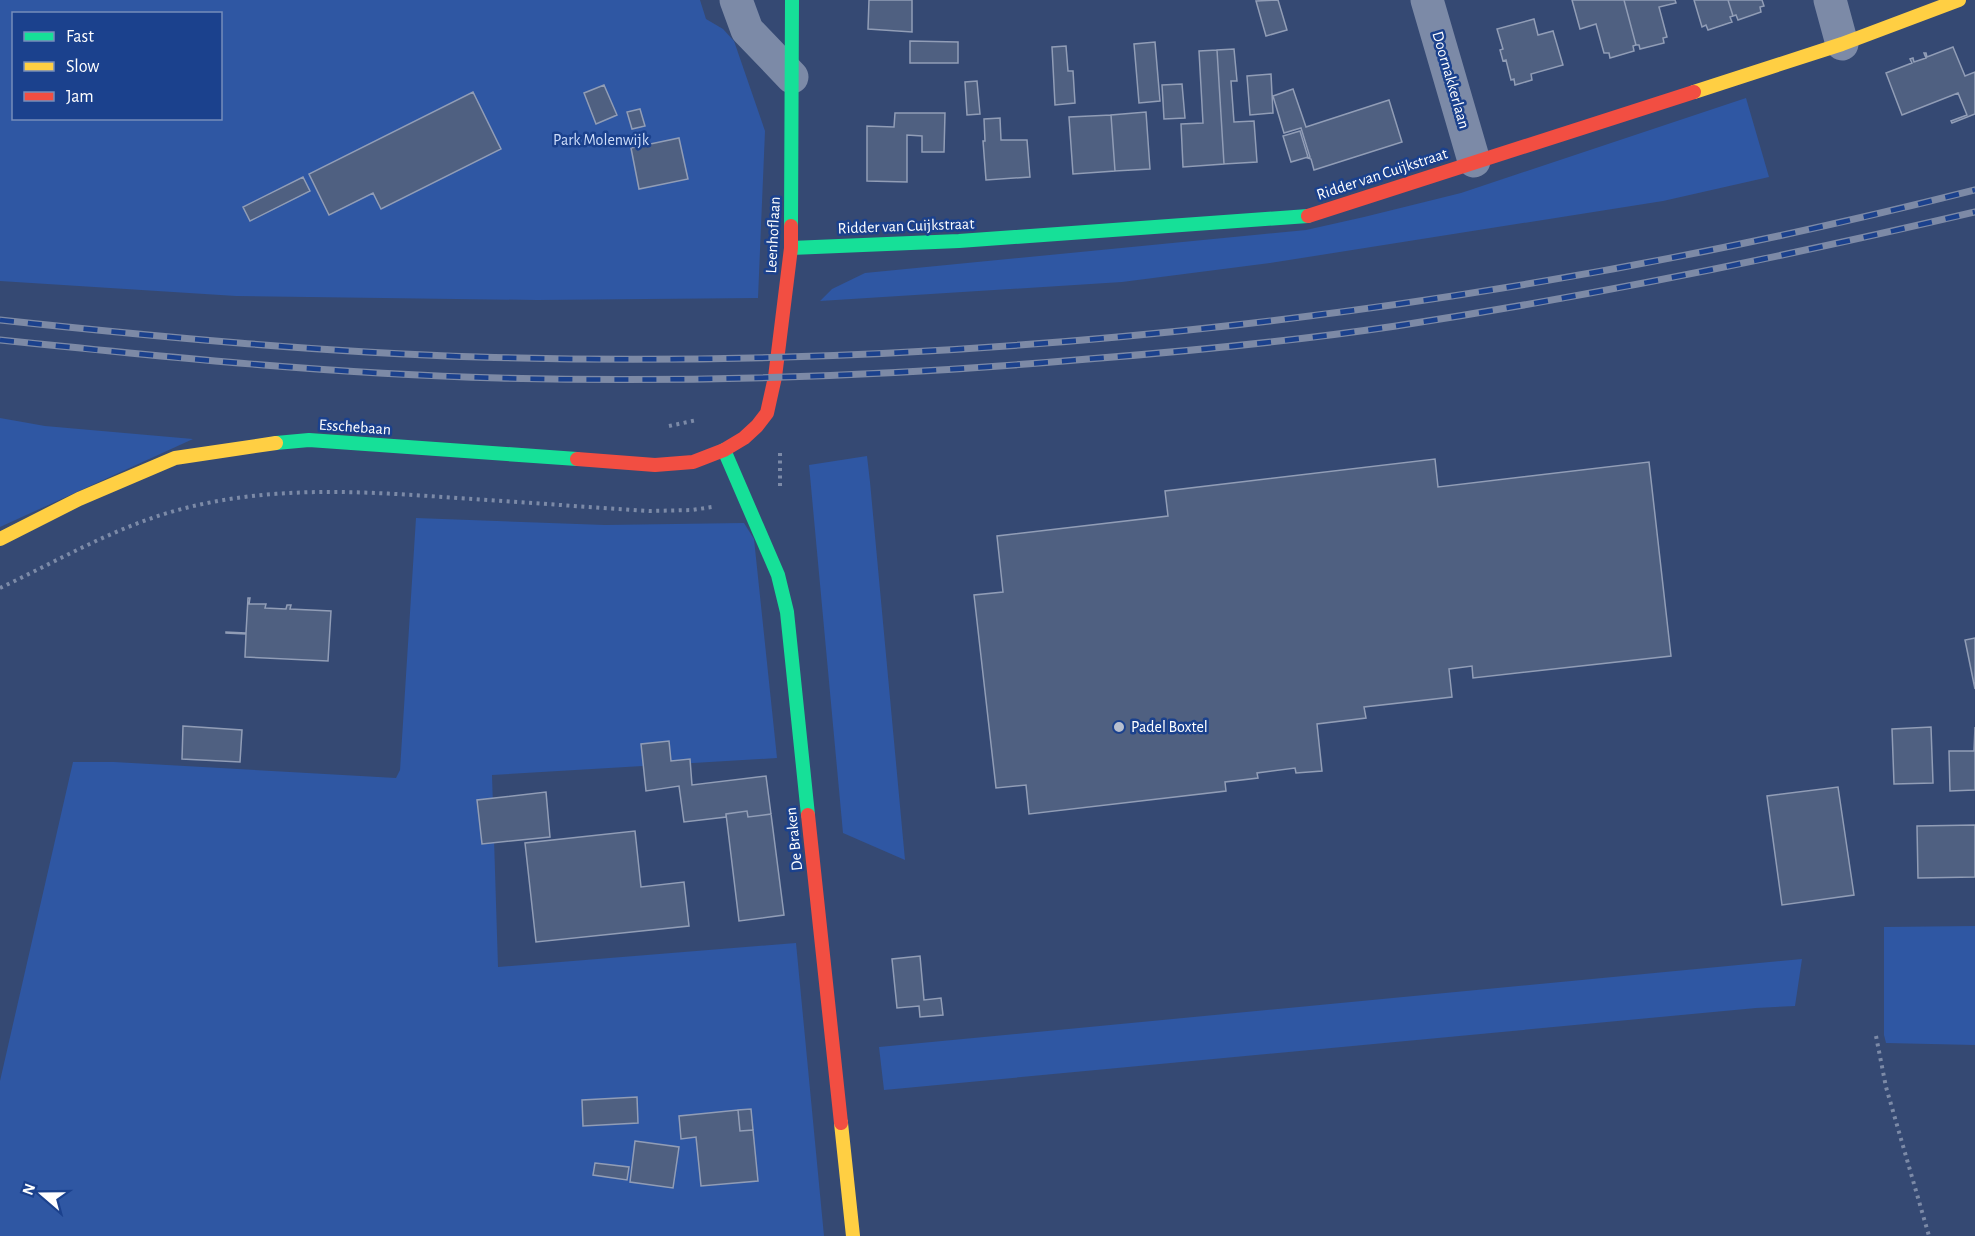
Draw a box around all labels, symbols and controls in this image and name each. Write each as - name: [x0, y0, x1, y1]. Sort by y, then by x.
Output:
- legend: [12, 12, 222, 120]
- text: Fast: [66, 28, 94, 46]
- street label: Doornakkerlaan: [1429, 30, 1473, 130]
- text: Slow: [66, 58, 99, 76]
- text: Jam: [66, 88, 94, 106]
- park label: Park Molenwijk: [553, 132, 650, 149]
- street label: Ridder van Cuijkstraat: [1314, 145, 1450, 204]
- street label: Leenhoflaan: [763, 196, 783, 274]
- street label: Ridder van Cuijkstraat: [837, 216, 975, 237]
- street label: Esschebaan: [318, 416, 392, 438]
- place label: Padel Boxtel: [1131, 719, 1208, 735]
- marker: Padel Boxtel: [1112, 720, 1126, 734]
- street label: De Braken: [783, 806, 805, 872]
- north arrow: [12, 1164, 72, 1224]
- text: N: [19, 1181, 38, 1197]

